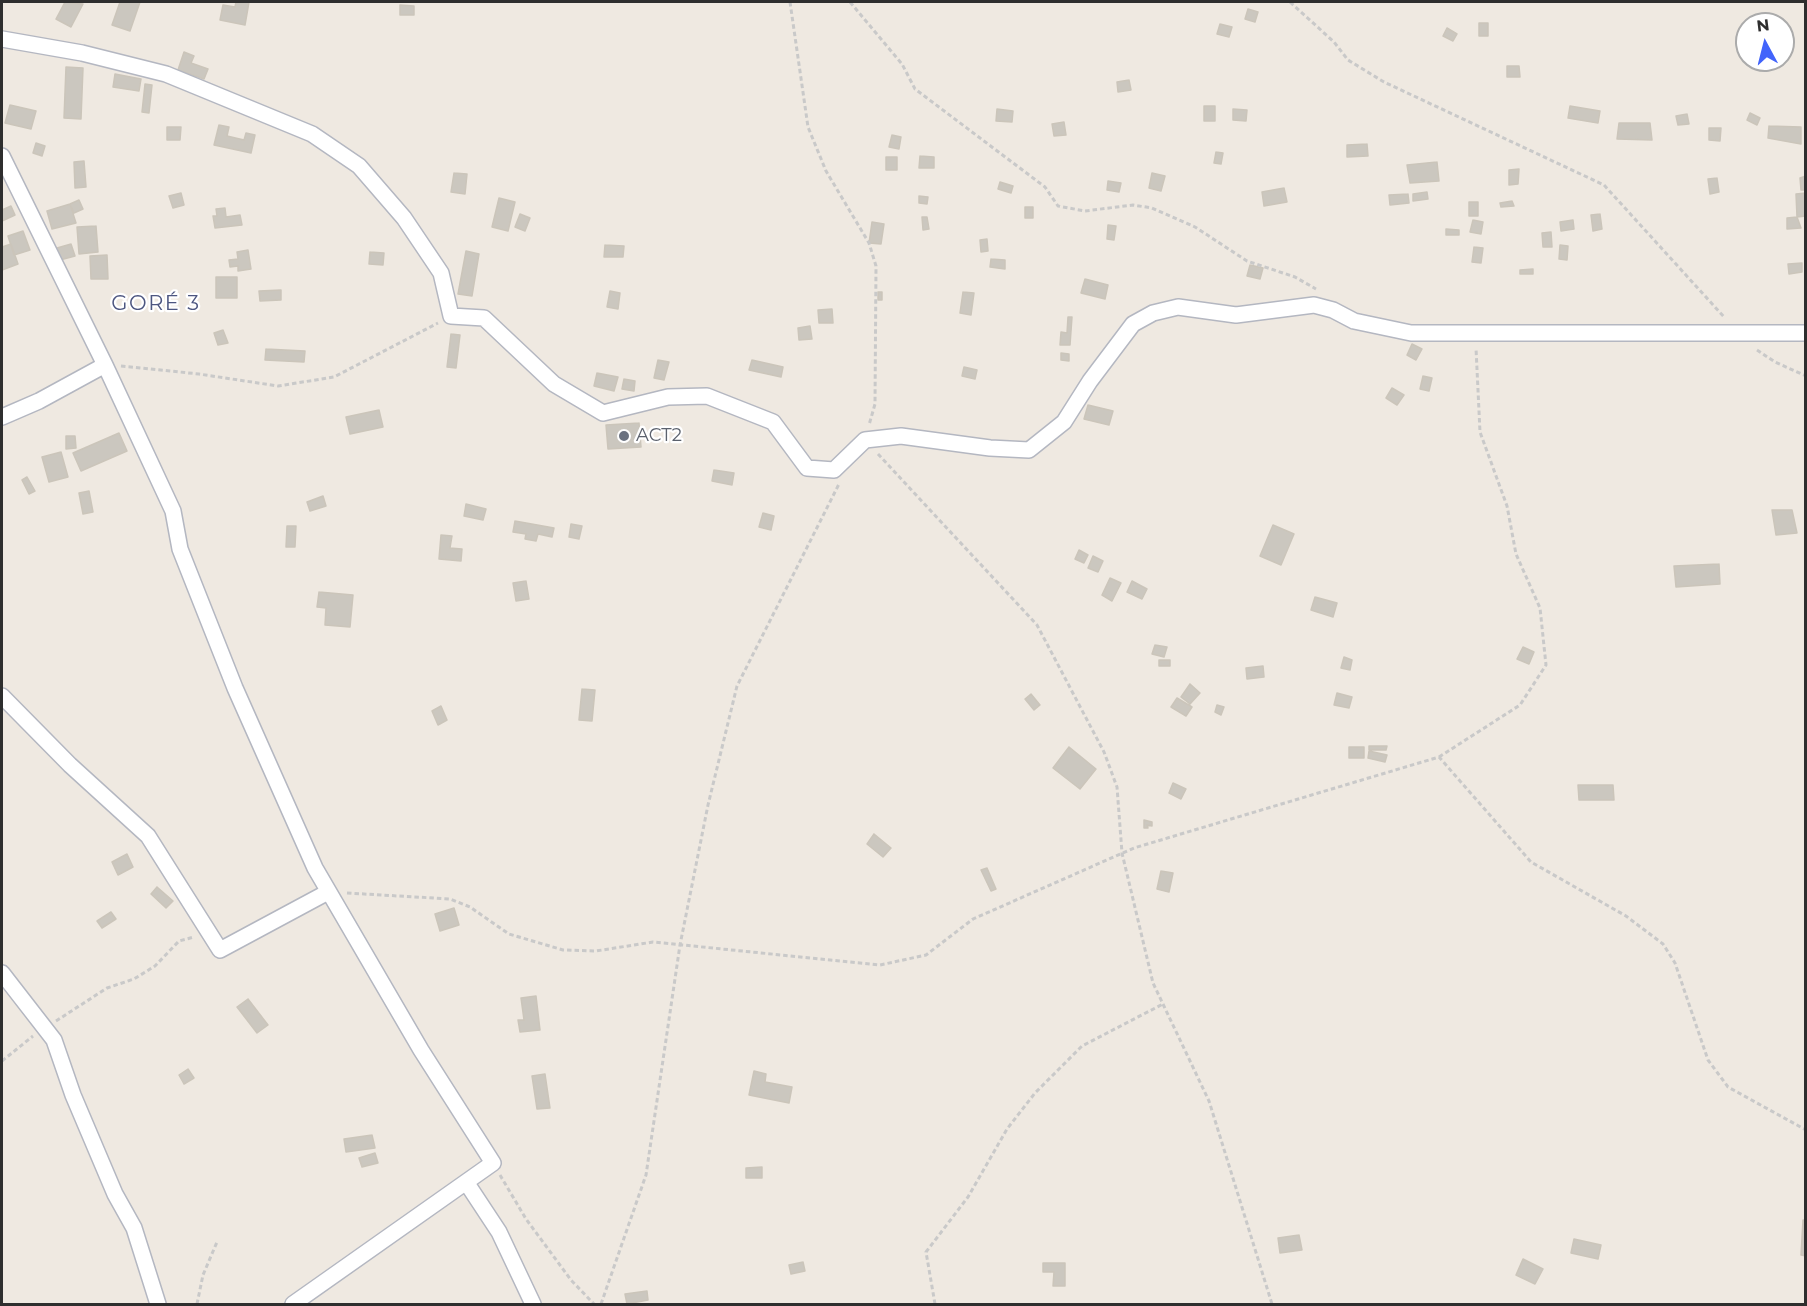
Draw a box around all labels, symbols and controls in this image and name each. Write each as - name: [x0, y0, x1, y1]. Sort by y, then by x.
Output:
- north arrow: [1735, 12, 1795, 72]
- text: N: [1755, 15, 1771, 36]
- district label: GORÉ 3: [111, 291, 201, 317]
- place label: ACT2: [636, 425, 682, 447]
- marker: ACT2: [617, 429, 631, 443]

